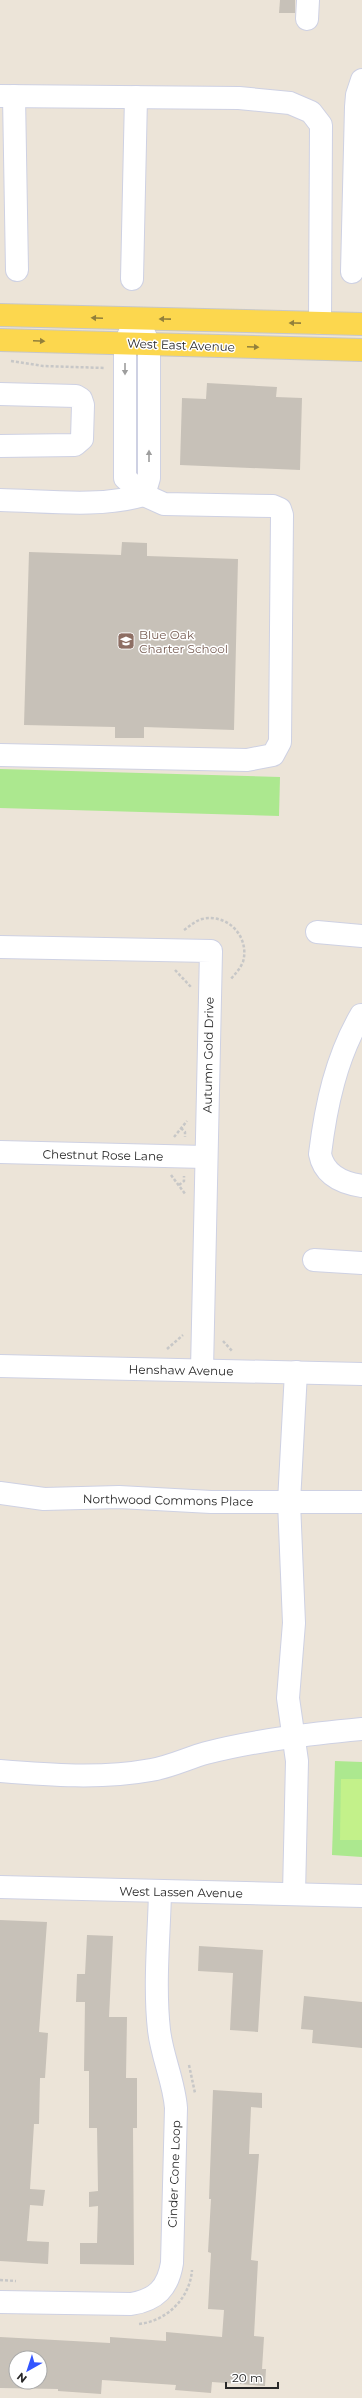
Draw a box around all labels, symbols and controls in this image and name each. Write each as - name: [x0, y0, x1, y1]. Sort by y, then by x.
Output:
- one-way arrow: [91, 314, 103, 321]
- one-way arrow: [159, 316, 171, 323]
- one-way arrow: [289, 319, 301, 326]
- street label: West East Avenue: [127, 336, 235, 354]
- one-way arrow: [33, 338, 46, 344]
- one-way arrow: [247, 344, 260, 350]
- one-way arrow: [122, 363, 128, 376]
- one-way arrow: [146, 449, 152, 462]
- place label: Blue Oak Charter School: [139, 627, 228, 656]
- school or university icon: Blue Oak Charter School: [116, 631, 136, 651]
- street label: Autumn Gold Drive: [199, 997, 217, 1113]
- street label: Chestnut Rose Lane: [43, 1146, 163, 1164]
- street label: Henshaw Avenue: [128, 1362, 234, 1378]
- street label: Northwood Commons Place: [83, 1491, 253, 1509]
- street label: West Lassen Avenue: [119, 1883, 243, 1901]
- street label: Cinder Cone Loop: [165, 2120, 183, 2228]
- north arrow: [8, 2350, 48, 2390]
- scale bar: [226, 2364, 278, 2390]
- text: N: [14, 2370, 30, 2386]
- text: 20 m: [232, 2370, 263, 2385]

